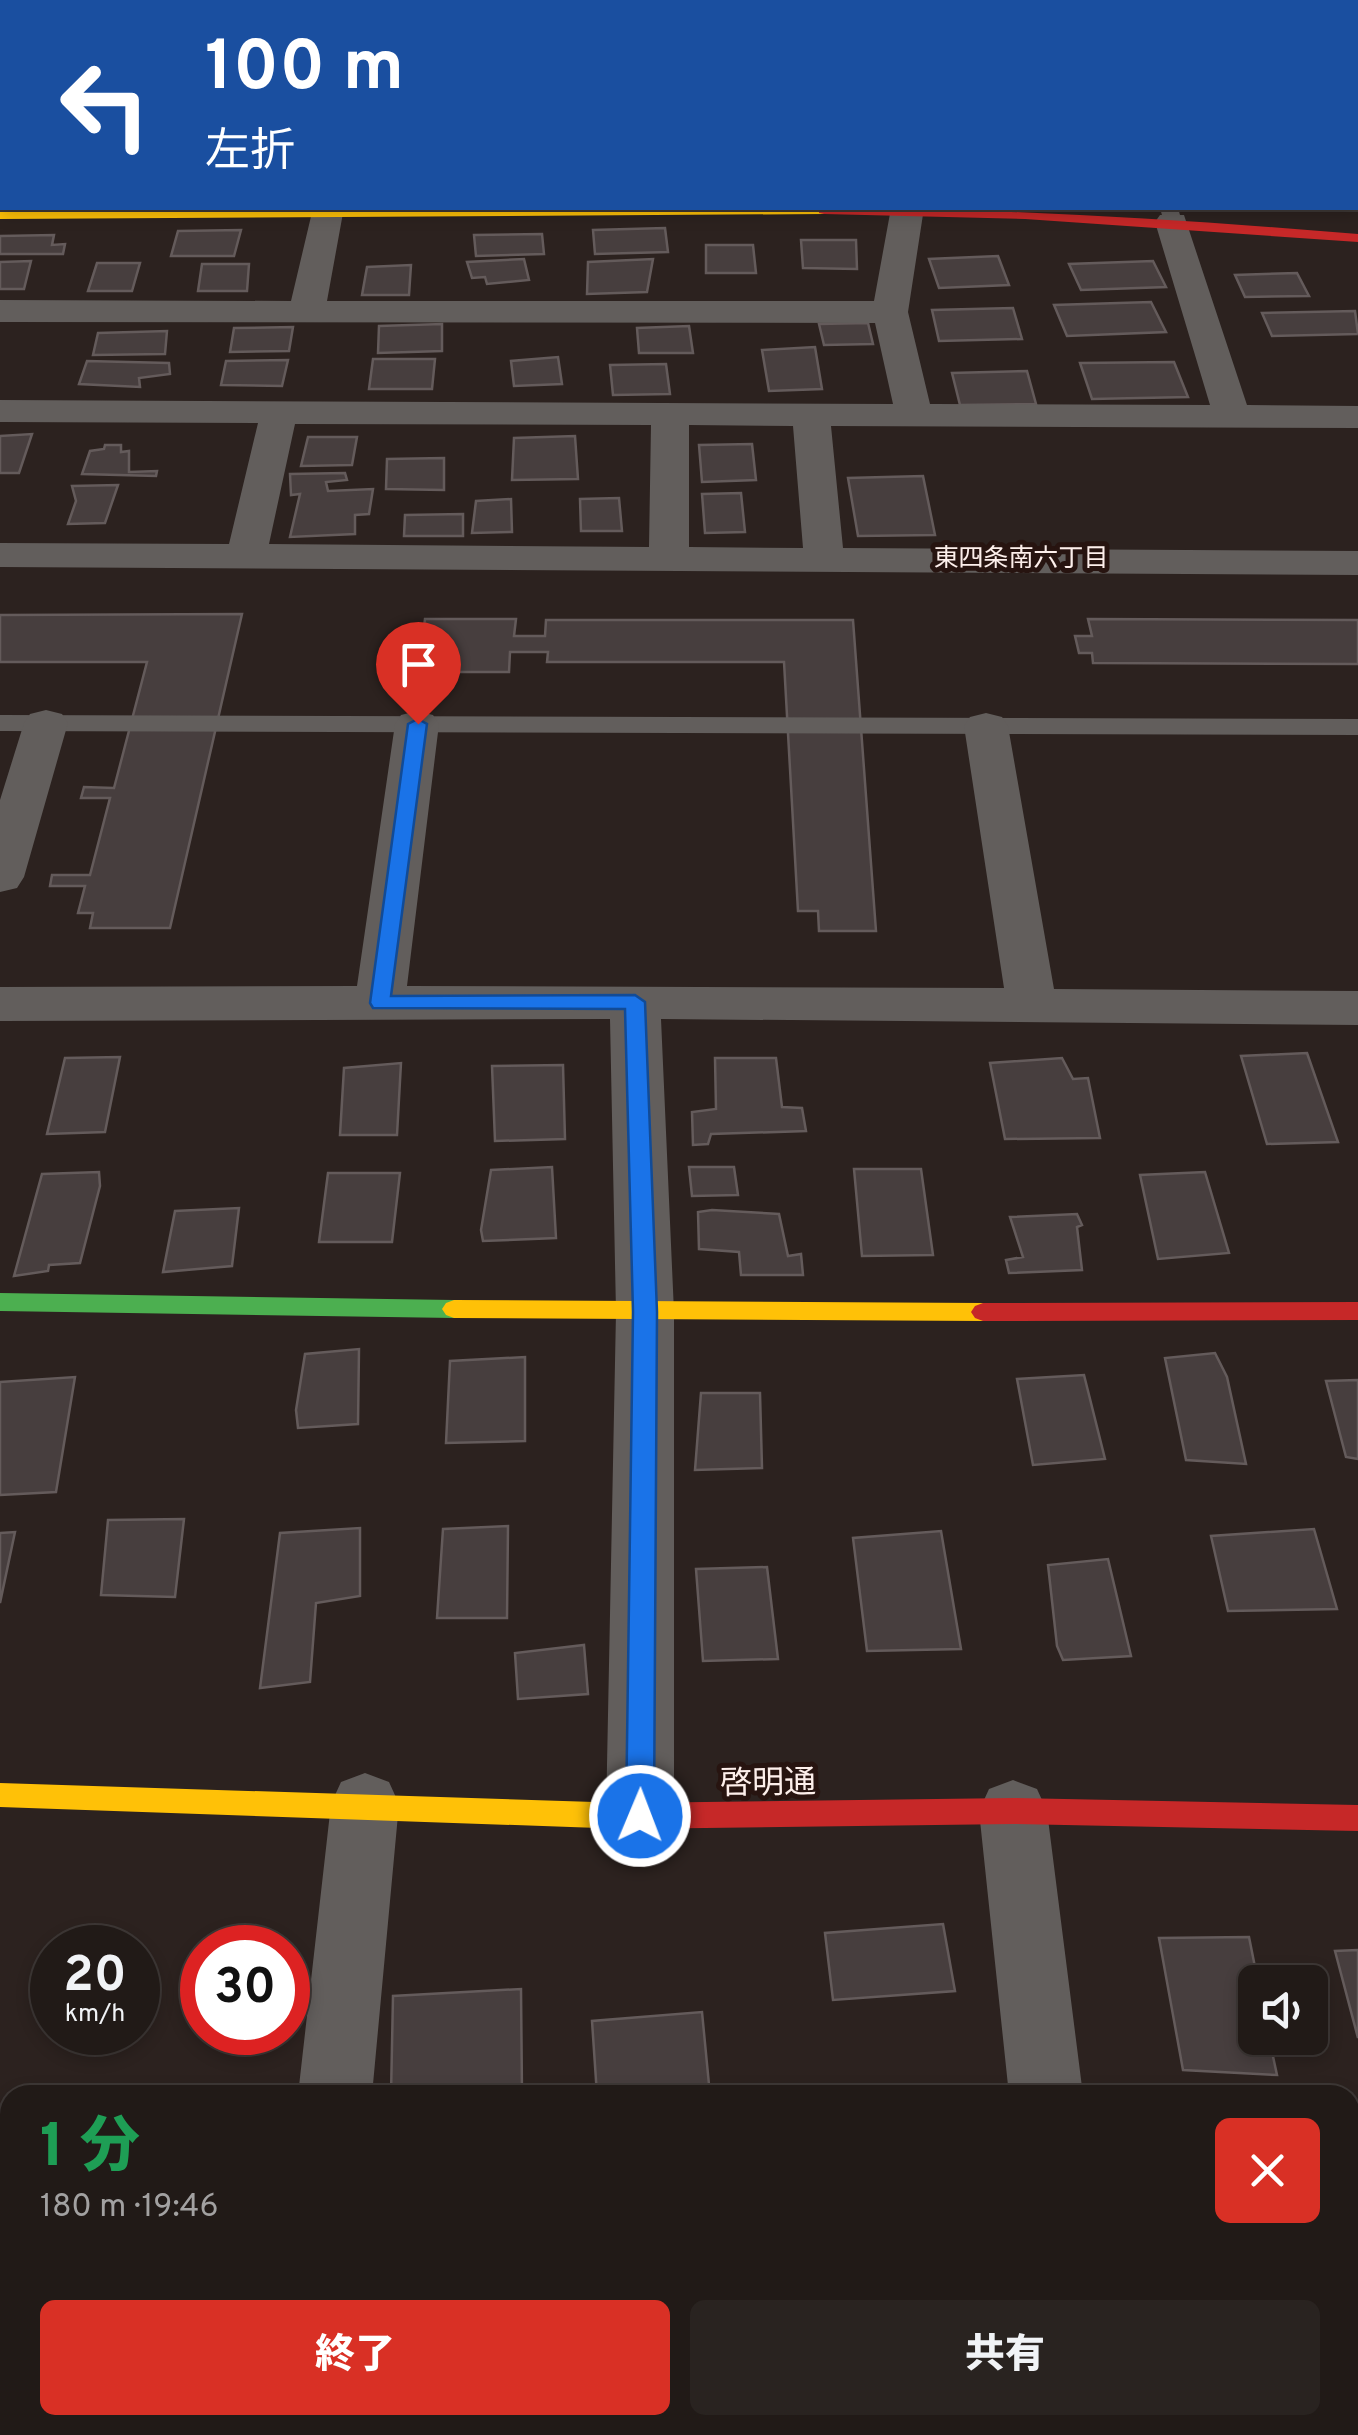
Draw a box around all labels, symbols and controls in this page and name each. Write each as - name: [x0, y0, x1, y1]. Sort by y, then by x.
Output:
- text: 100 m: [205, 26, 404, 115]
- icon: left: [40, 40, 170, 170]
- text: 左折: [205, 125, 295, 182]
- district label: 東四条南六丁目: [933, 544, 1109, 576]
- pin: [376, 622, 461, 725]
- icon: arrive: [391, 637, 446, 692]
- position arrow: [588, 1764, 692, 1868]
- street label: 啓明通: [720, 1764, 816, 1806]
- speed limit sign: 30: [180, 1925, 310, 2055]
- text: 20: [63, 1946, 127, 2009]
- map controls: [1238, 1965, 1328, 2055]
- button: sound: [1238, 1965, 1328, 2055]
- text: km/h: [65, 1999, 125, 2031]
- text: 1 分: [40, 2112, 140, 2188]
- button: close: [1215, 2118, 1320, 2223]
- text: 180 m · 19:46: [40, 2188, 219, 2228]
- button: 終了: [40, 2300, 670, 2415]
- button: 共有: [690, 2300, 1320, 2415]

